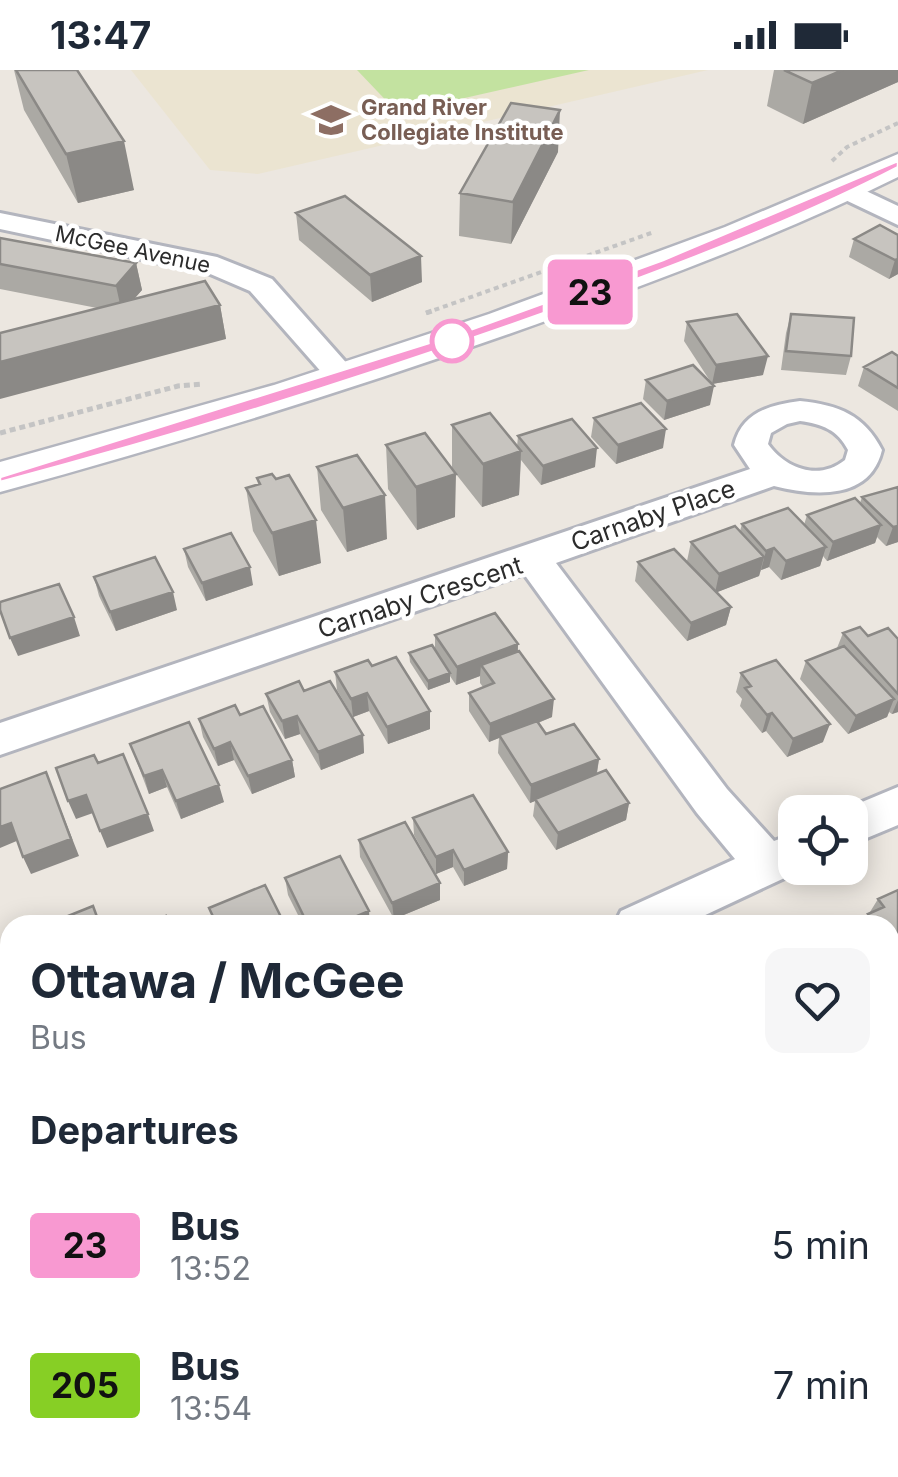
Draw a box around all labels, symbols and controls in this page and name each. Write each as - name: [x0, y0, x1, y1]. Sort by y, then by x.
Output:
- text: 13:47: [50, 12, 151, 58]
- place label: Grand River Collegiate Institute: [361, 94, 564, 145]
- school or university icon: Grand River Collegiate Institute: [310, 99, 352, 141]
- street label: McGee Avenue: [53, 220, 213, 278]
- line badge: 23: [545, 260, 635, 324]
- text: 23: [568, 271, 612, 313]
- unlabelled marker: [431, 320, 473, 362]
- street label: Carnaby Place: [567, 473, 739, 557]
- street label: Carnaby Crescent: [314, 550, 526, 644]
- map controls: [778, 795, 868, 885]
- button: locate: [778, 795, 868, 885]
- button: heart: [765, 948, 870, 1053]
- text: Ottawa / McGee: [30, 951, 405, 1010]
- text: Bus: [30, 1018, 87, 1057]
- text: Departures: [30, 1107, 239, 1153]
- text: Bus: [170, 1203, 240, 1249]
- text: 5 min: [771, 1222, 870, 1268]
- text: 23: [63, 1224, 107, 1266]
- text: 13:52: [170, 1249, 251, 1288]
- text: Bus: [170, 1343, 240, 1389]
- text: 7 min: [773, 1362, 870, 1408]
- text: 205: [51, 1364, 119, 1406]
- text: 13:54: [170, 1389, 252, 1428]

